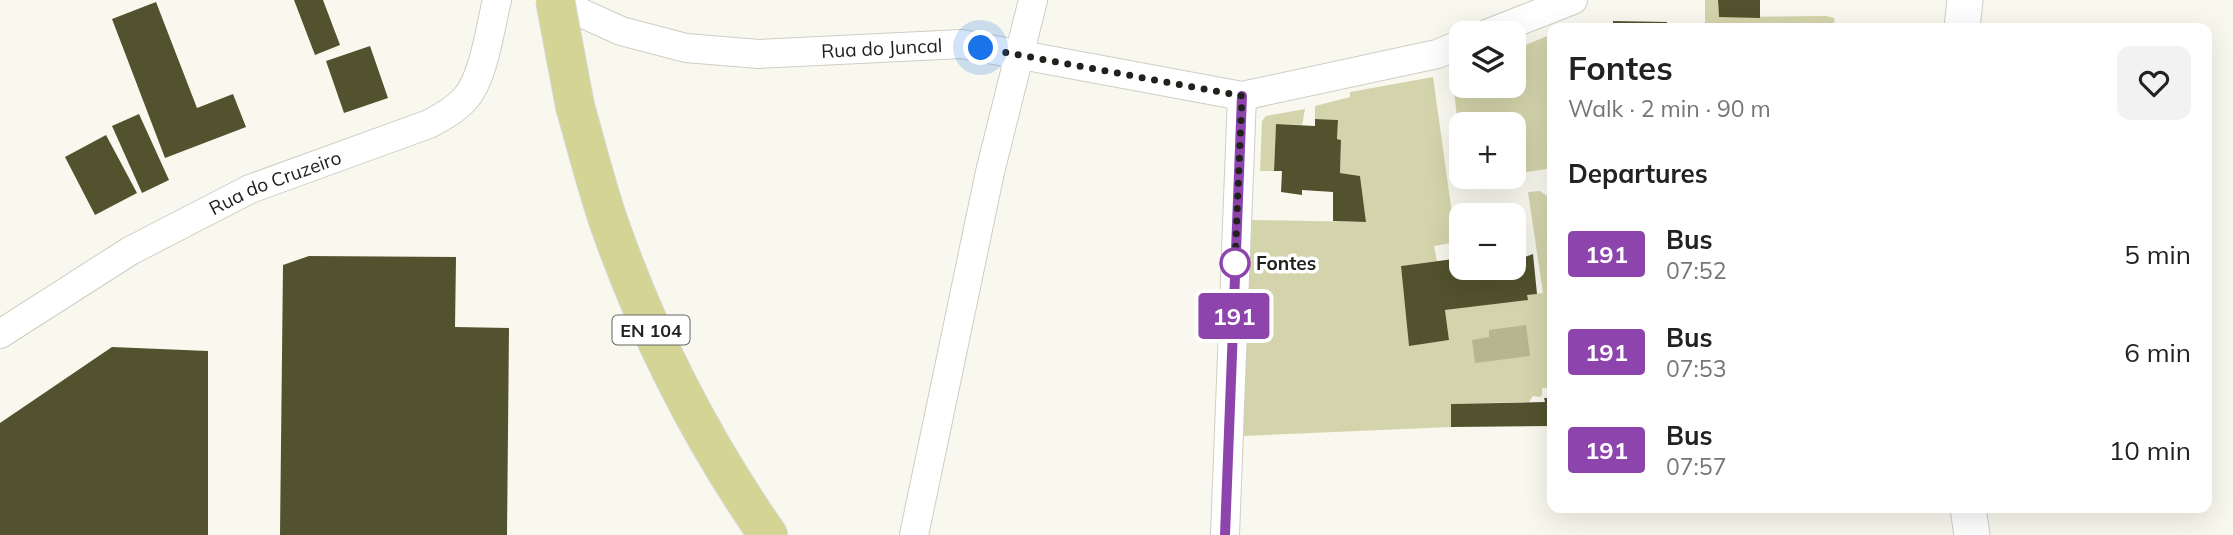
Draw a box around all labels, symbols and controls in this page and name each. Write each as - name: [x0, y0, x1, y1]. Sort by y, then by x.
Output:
- map controls: [1449, 21, 1526, 280]
- button: layers: [1449, 21, 1526, 98]
- your location: [963, 30, 998, 65]
- street label: Rua do Juncal: [820, 33, 943, 63]
- button: heart: [2117, 46, 2191, 120]
- text: Fontes: [1568, 47, 1673, 88]
- text: Walk · 2 min · 90 m: [1568, 94, 1771, 123]
- button: +: [1449, 112, 1526, 189]
- street label: Rua do Cruzeiro: [205, 145, 344, 220]
- text: Departures: [1568, 157, 1708, 190]
- button: −: [1449, 203, 1526, 280]
- text: Bus: [1666, 223, 1712, 256]
- text: 5 min: [2124, 238, 2191, 271]
- text: 191: [1585, 239, 1628, 269]
- marker: Fontes: [1220, 248, 1250, 278]
- place label: Fontes: [1256, 251, 1316, 275]
- text: 07:52: [1666, 256, 1726, 285]
- line badge: 191: [1194, 293, 1274, 339]
- text: 191: [1212, 301, 1256, 331]
- road number: EN 104: [612, 316, 690, 344]
- text: Bus: [1666, 321, 1712, 354]
- text: 6 min: [2124, 336, 2191, 369]
- text: 191: [1585, 337, 1628, 367]
- text: 07:53: [1666, 354, 1726, 383]
- text: Bus: [1666, 419, 1712, 452]
- text: 10 min: [2109, 434, 2191, 467]
- text: 191: [1585, 435, 1628, 465]
- text: 07:57: [1666, 452, 1726, 481]

